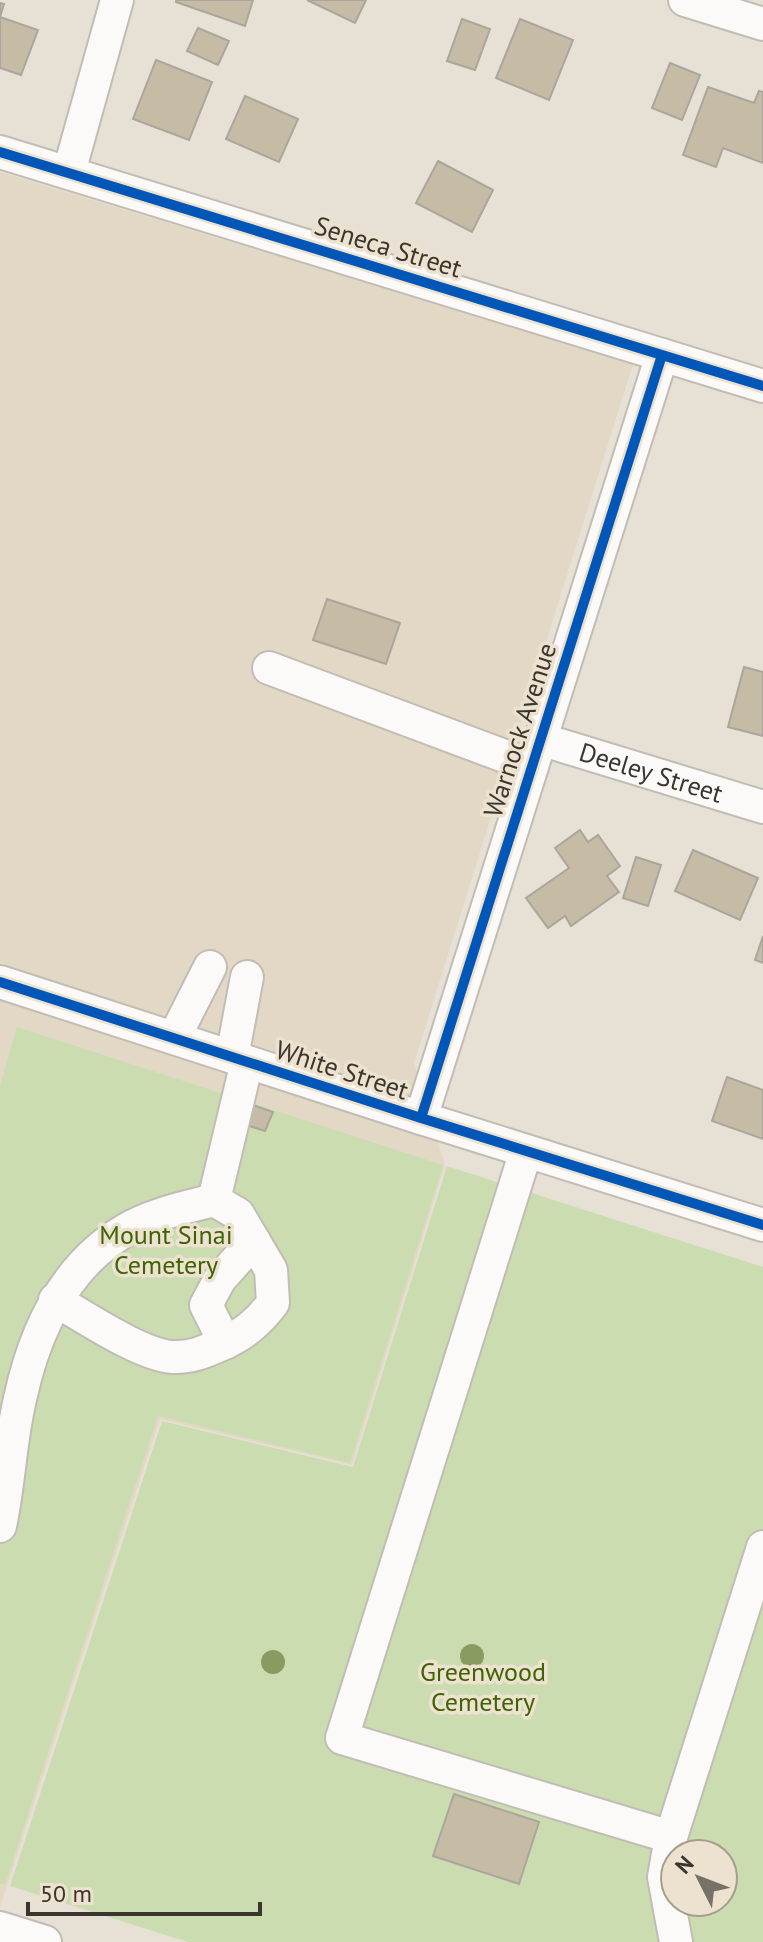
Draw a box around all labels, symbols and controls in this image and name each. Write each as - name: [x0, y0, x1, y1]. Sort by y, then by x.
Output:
- street label: Seneca Street: [311, 209, 466, 285]
- street label: Warnock Avenue: [476, 639, 563, 821]
- street label: Deeley Street: [575, 735, 727, 810]
- street label: White Street: [272, 1033, 413, 1107]
- park label: Mount Sinai Cemetery: [99, 1218, 233, 1281]
- park label: Greenwood Cemetery: [420, 1655, 546, 1718]
- north arrow: [659, 1838, 739, 1918]
- text: N: [669, 1850, 699, 1879]
- scale bar: [28, 1866, 260, 1916]
- text: 50 m: [40, 1878, 92, 1909]

